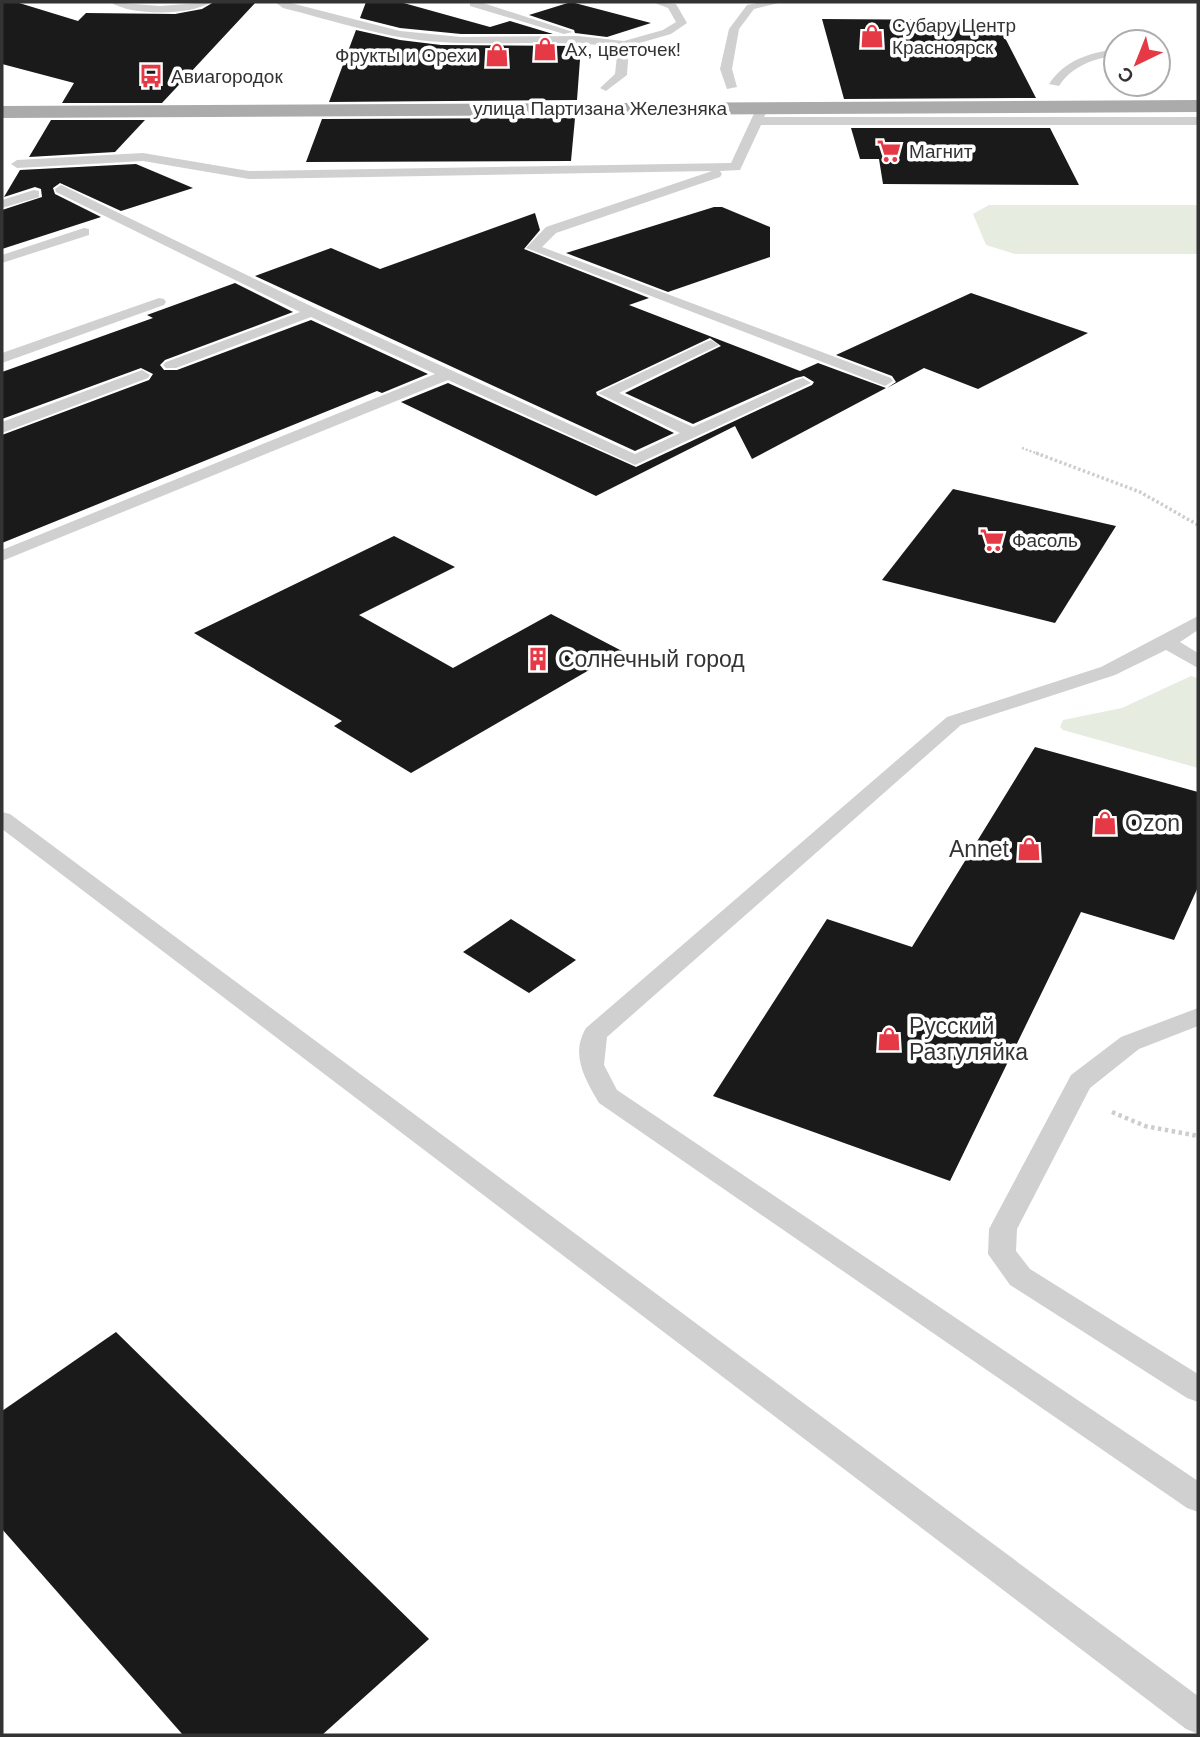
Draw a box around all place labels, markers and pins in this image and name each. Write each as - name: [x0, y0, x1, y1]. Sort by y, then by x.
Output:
- place label: Субару Центр Красноярск: [892, 15, 1016, 58]
- shop icon: Субару Центр Красноярск: [858, 22, 886, 50]
- shop icon: Ах, цветочек!: [531, 35, 559, 63]
- place label: Ах, цветочек!: [565, 39, 681, 60]
- shop icon: Фрукты и Орехи: [483, 41, 511, 69]
- place label: Фрукты и Орехи: [335, 45, 477, 66]
- bus stop icon: Авиагородок: [137, 62, 165, 90]
- place label: Авиагородок: [171, 66, 283, 87]
- supermarket icon: Магнит: [875, 137, 903, 165]
- place label: Магнит: [909, 141, 973, 162]
- supermarket icon: Фасоль: [978, 526, 1006, 554]
- place label: Фасоль: [1012, 530, 1078, 551]
- building icon: Солнечный город: [524, 645, 552, 673]
- place label: Солнечный город: [558, 646, 745, 672]
- shop icon: Ozon: [1091, 809, 1119, 837]
- place label: Ozon: [1125, 810, 1180, 836]
- shop icon: Annet: [1015, 835, 1043, 863]
- place label: Annet: [949, 836, 1010, 862]
- place label: Русский Разгуляйка: [909, 1013, 1028, 1065]
- shop icon: Русский Разгуляйка: [875, 1025, 903, 1053]

